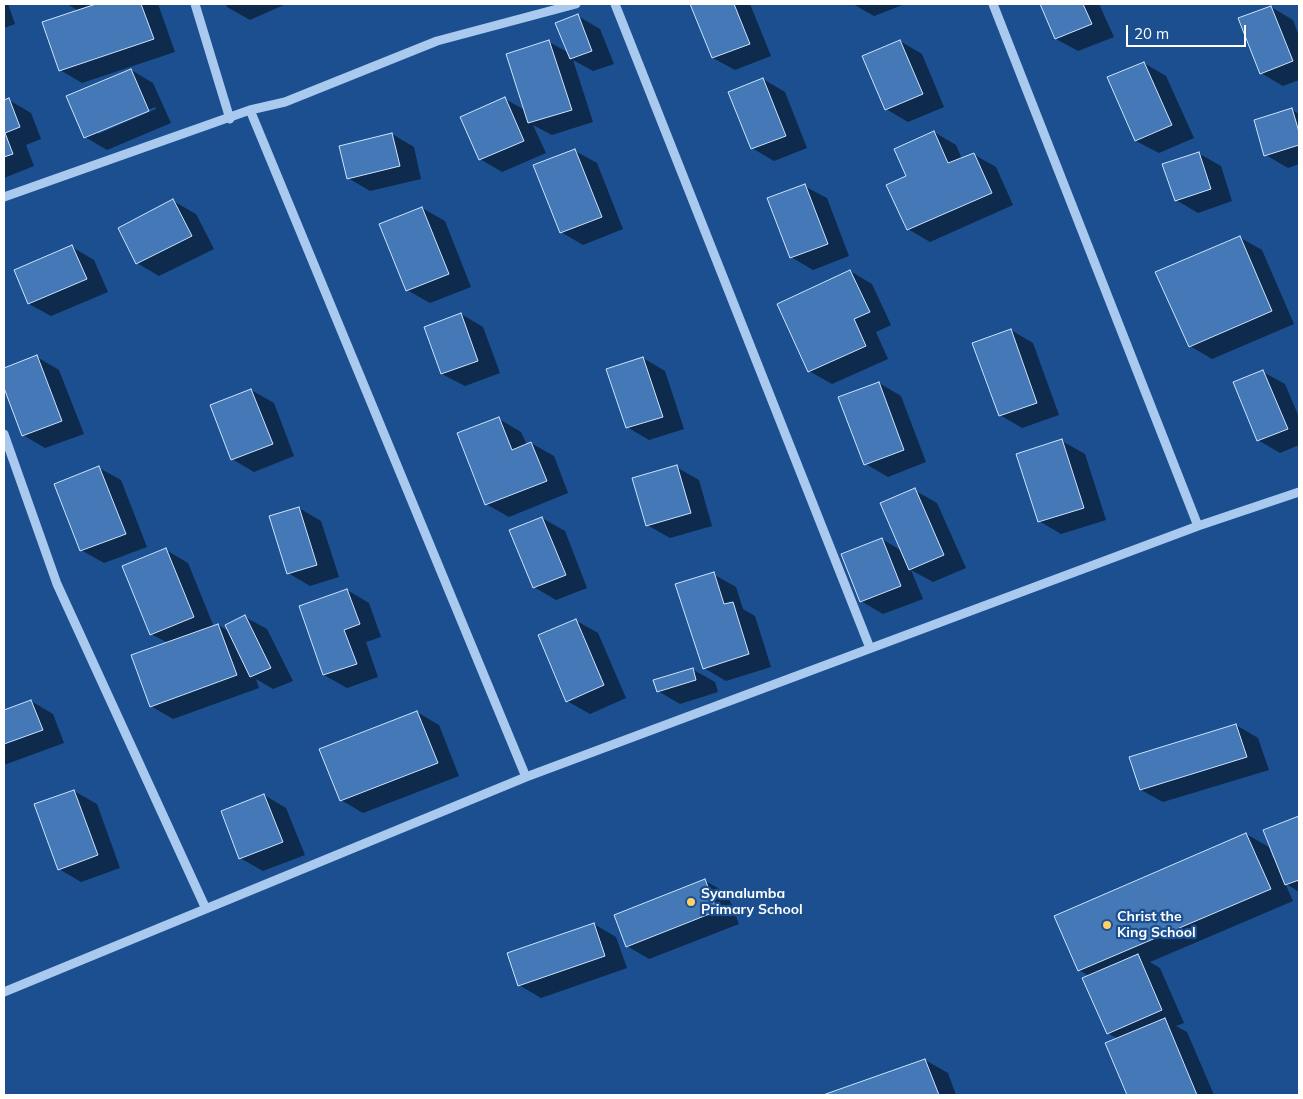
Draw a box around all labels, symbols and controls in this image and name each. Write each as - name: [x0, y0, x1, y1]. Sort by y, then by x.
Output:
- scale bar: [1128, 15, 1248, 47]
- text: 20 m: [1134, 24, 1169, 43]
- place label: Syanalumba Primary School: [701, 886, 803, 919]
- marker: Syanalumba Primary School: [685, 896, 697, 908]
- place label: Christ the King School: [1117, 909, 1196, 942]
- marker: Christ the King School: [1101, 919, 1113, 931]

